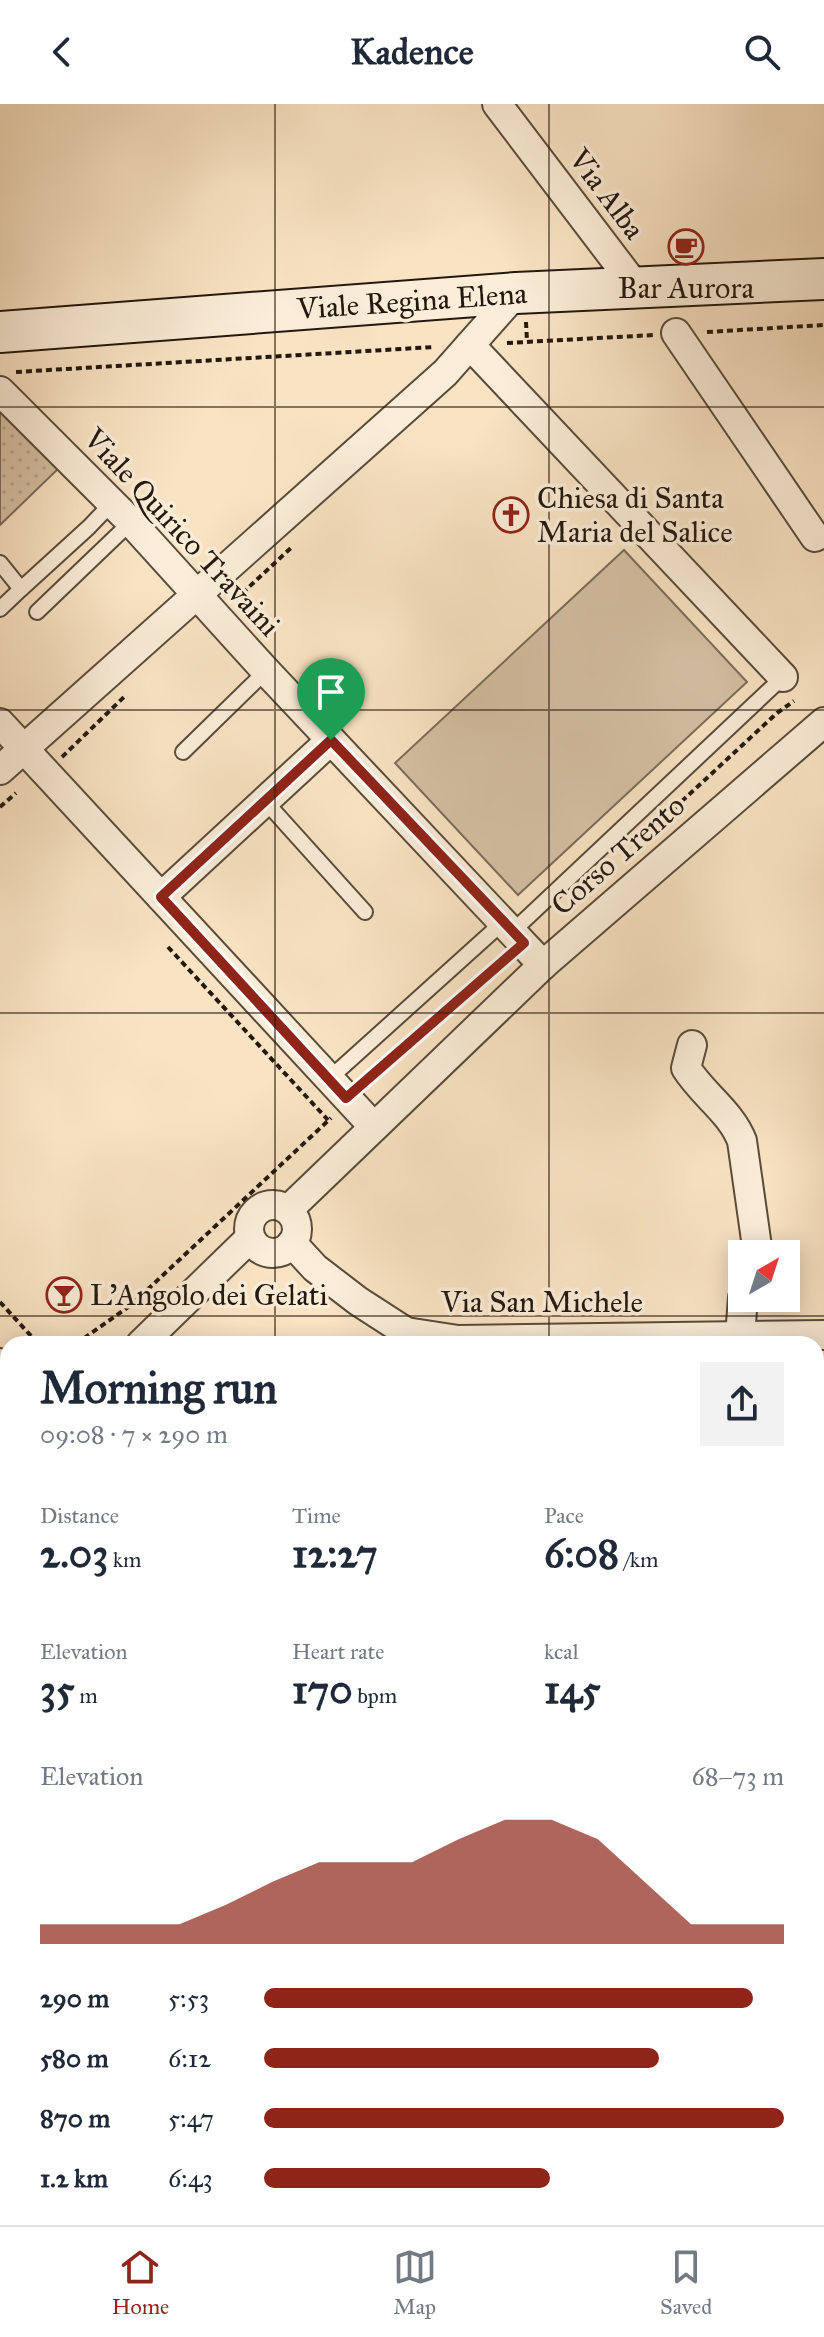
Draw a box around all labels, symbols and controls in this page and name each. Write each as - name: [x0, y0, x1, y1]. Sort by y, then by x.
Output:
- icon: back: [40, 30, 84, 74]
- text: Kadence: [350, 30, 474, 74]
- icon: search: [740, 30, 784, 74]
- street label: Via Alba: [561, 141, 653, 247]
- cafe icon: Bar Aurora: [667, 228, 705, 266]
- place label: Bar Aurora: [618, 270, 754, 306]
- street label: Viale Regina Elena: [295, 275, 529, 327]
- street label: Viale Quirico Travaini: [76, 420, 288, 643]
- place label: Chiesa di Santa Maria del Salice: [537, 480, 733, 550]
- church icon: Chiesa di Santa Maria del Salice: [492, 496, 530, 534]
- pin: [297, 658, 365, 740]
- icon: arrive: [309, 670, 353, 714]
- street label: Corso Trento: [544, 787, 692, 923]
- north arrow: [728, 1240, 800, 1312]
- map controls: [728, 1240, 800, 1312]
- bar icon: L'Angolo dei Gelati: [45, 1276, 83, 1314]
- place label: L'Angolo dei Gelati: [90, 1277, 328, 1313]
- street label: Via San Michele: [440, 1284, 643, 1320]
- text: Morning run: [40, 1361, 277, 1415]
- button: share: [700, 1362, 784, 1446]
- text: 09:08 · 7 × 290 m: [40, 1418, 228, 1450]
- text: Distance: [40, 1502, 119, 1529]
- text: Time: [292, 1502, 341, 1529]
- text: Pace: [544, 1502, 584, 1529]
- text: 2.03: [40, 1529, 108, 1578]
- text: 12:27: [292, 1529, 378, 1578]
- text: 6:08: [544, 1529, 619, 1578]
- text: km: [108, 1546, 142, 1573]
- text: /km: [619, 1546, 659, 1573]
- text: Elevation: [40, 1638, 127, 1665]
- text: Heart rate: [292, 1638, 385, 1665]
- text: kcal: [544, 1638, 579, 1665]
- text: 35: [40, 1665, 75, 1714]
- text: 170: [292, 1665, 352, 1714]
- text: 145: [544, 1665, 601, 1714]
- text: m: [75, 1682, 98, 1709]
- text: bpm: [352, 1682, 397, 1709]
- text: Elevation: [40, 1760, 143, 1792]
- text: 68–73 m: [692, 1760, 784, 1792]
- text: 290 m: [40, 1982, 109, 2014]
- text: 5:53: [168, 1982, 209, 2014]
- text: 580 m: [40, 2042, 109, 2074]
- text: 6:12: [168, 2042, 211, 2074]
- text: 870 m: [40, 2102, 110, 2134]
- text: 5:47: [168, 2102, 214, 2134]
- text: 1.2 km: [40, 2162, 108, 2194]
- text: 6:43: [168, 2162, 213, 2194]
- tab: Home: [112, 2245, 169, 2320]
- tab: Map: [393, 2245, 437, 2320]
- tab: Saved: [660, 2245, 712, 2320]

